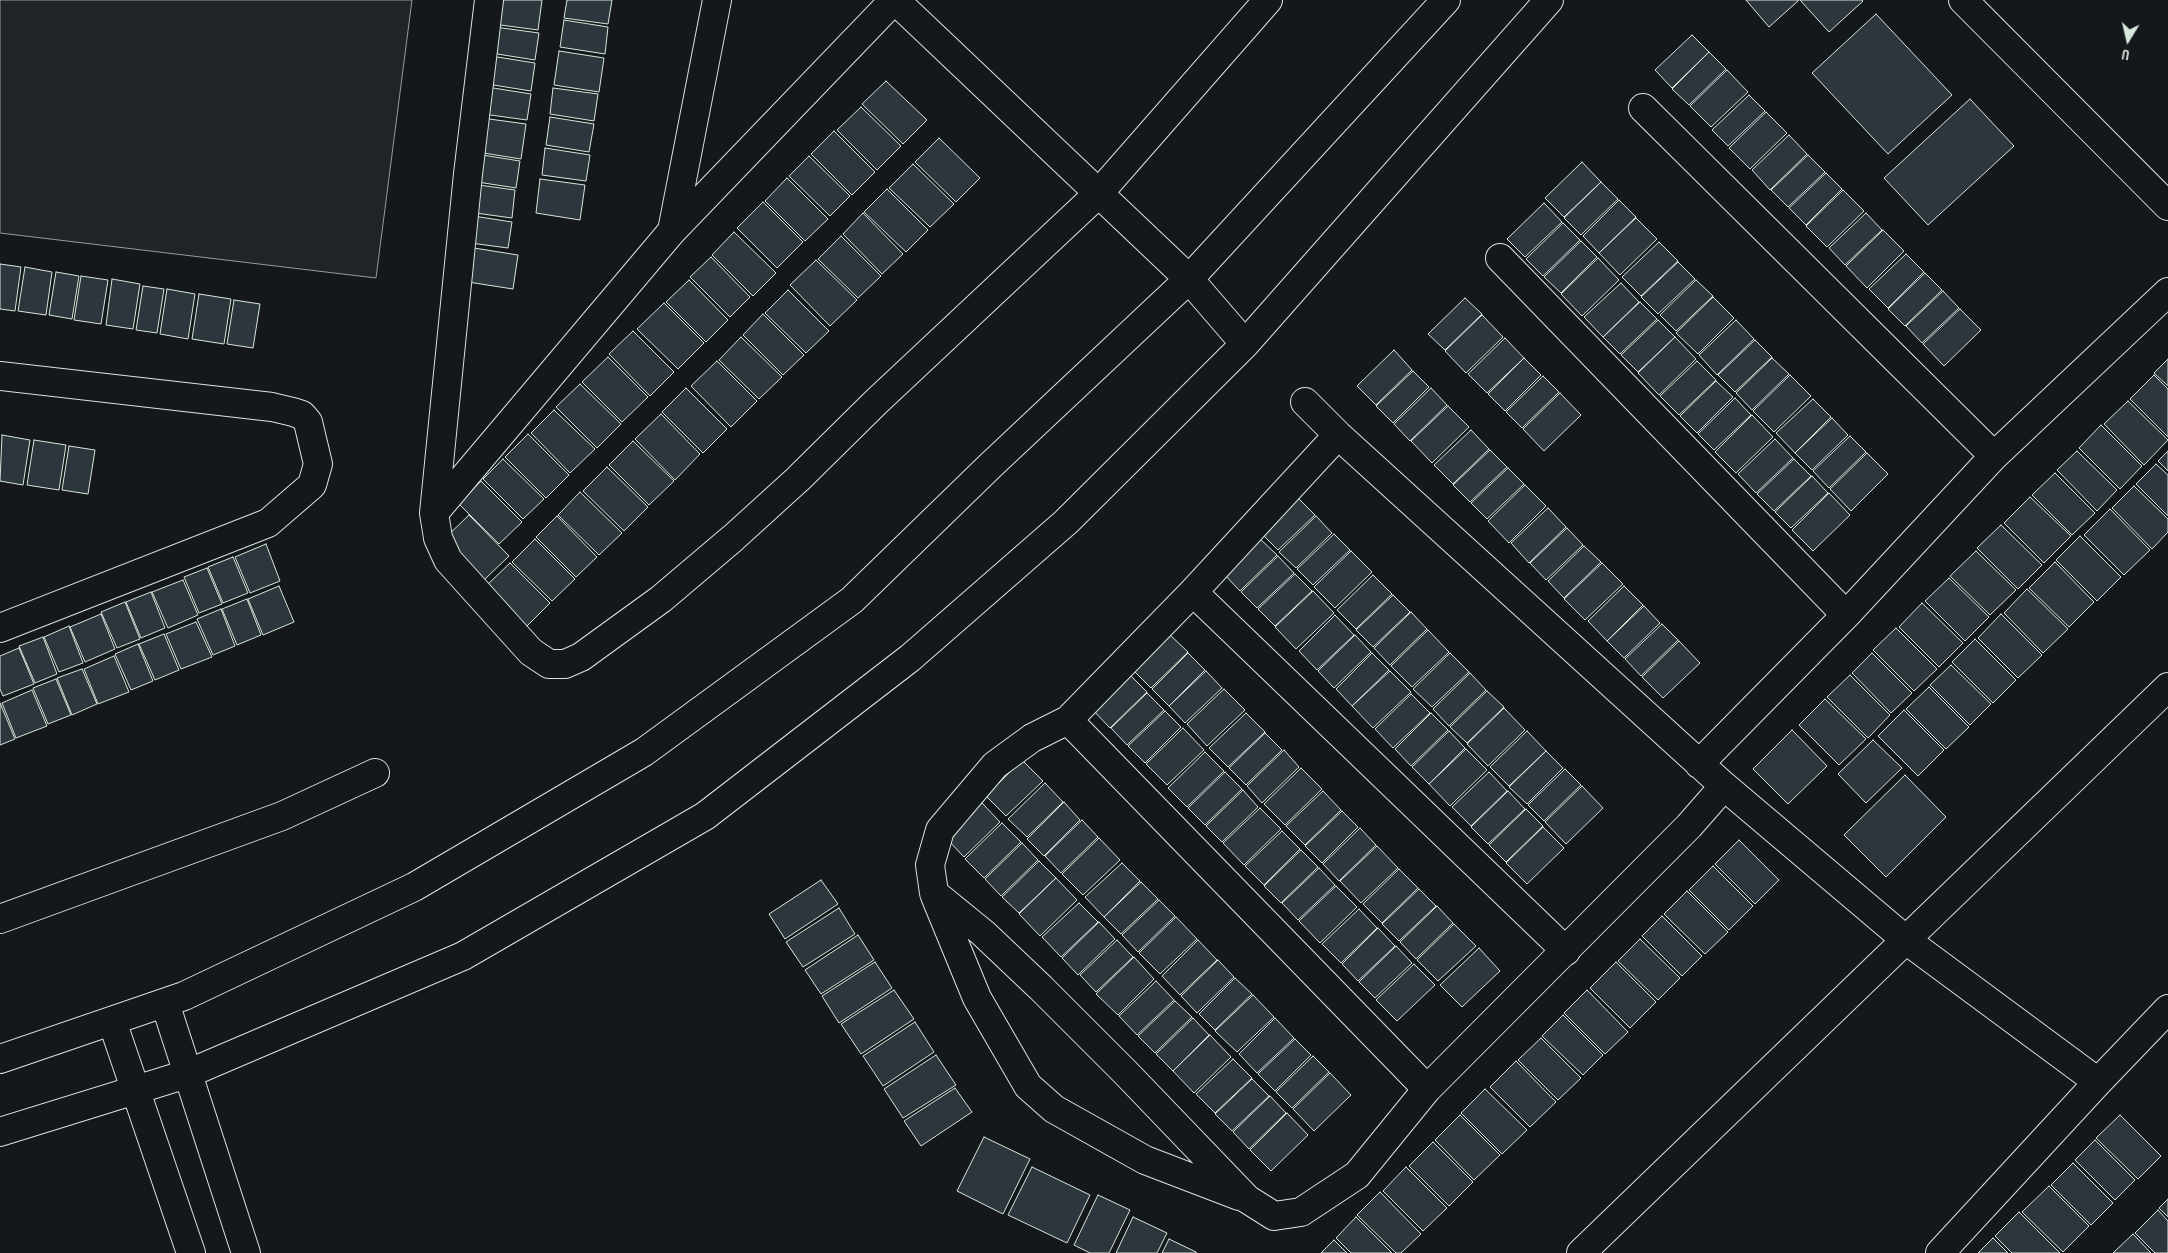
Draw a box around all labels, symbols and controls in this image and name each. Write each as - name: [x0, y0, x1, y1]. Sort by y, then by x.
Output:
- north arrow: [2103, 15, 2153, 65]
- text: U: [2121, 45, 2131, 64]

